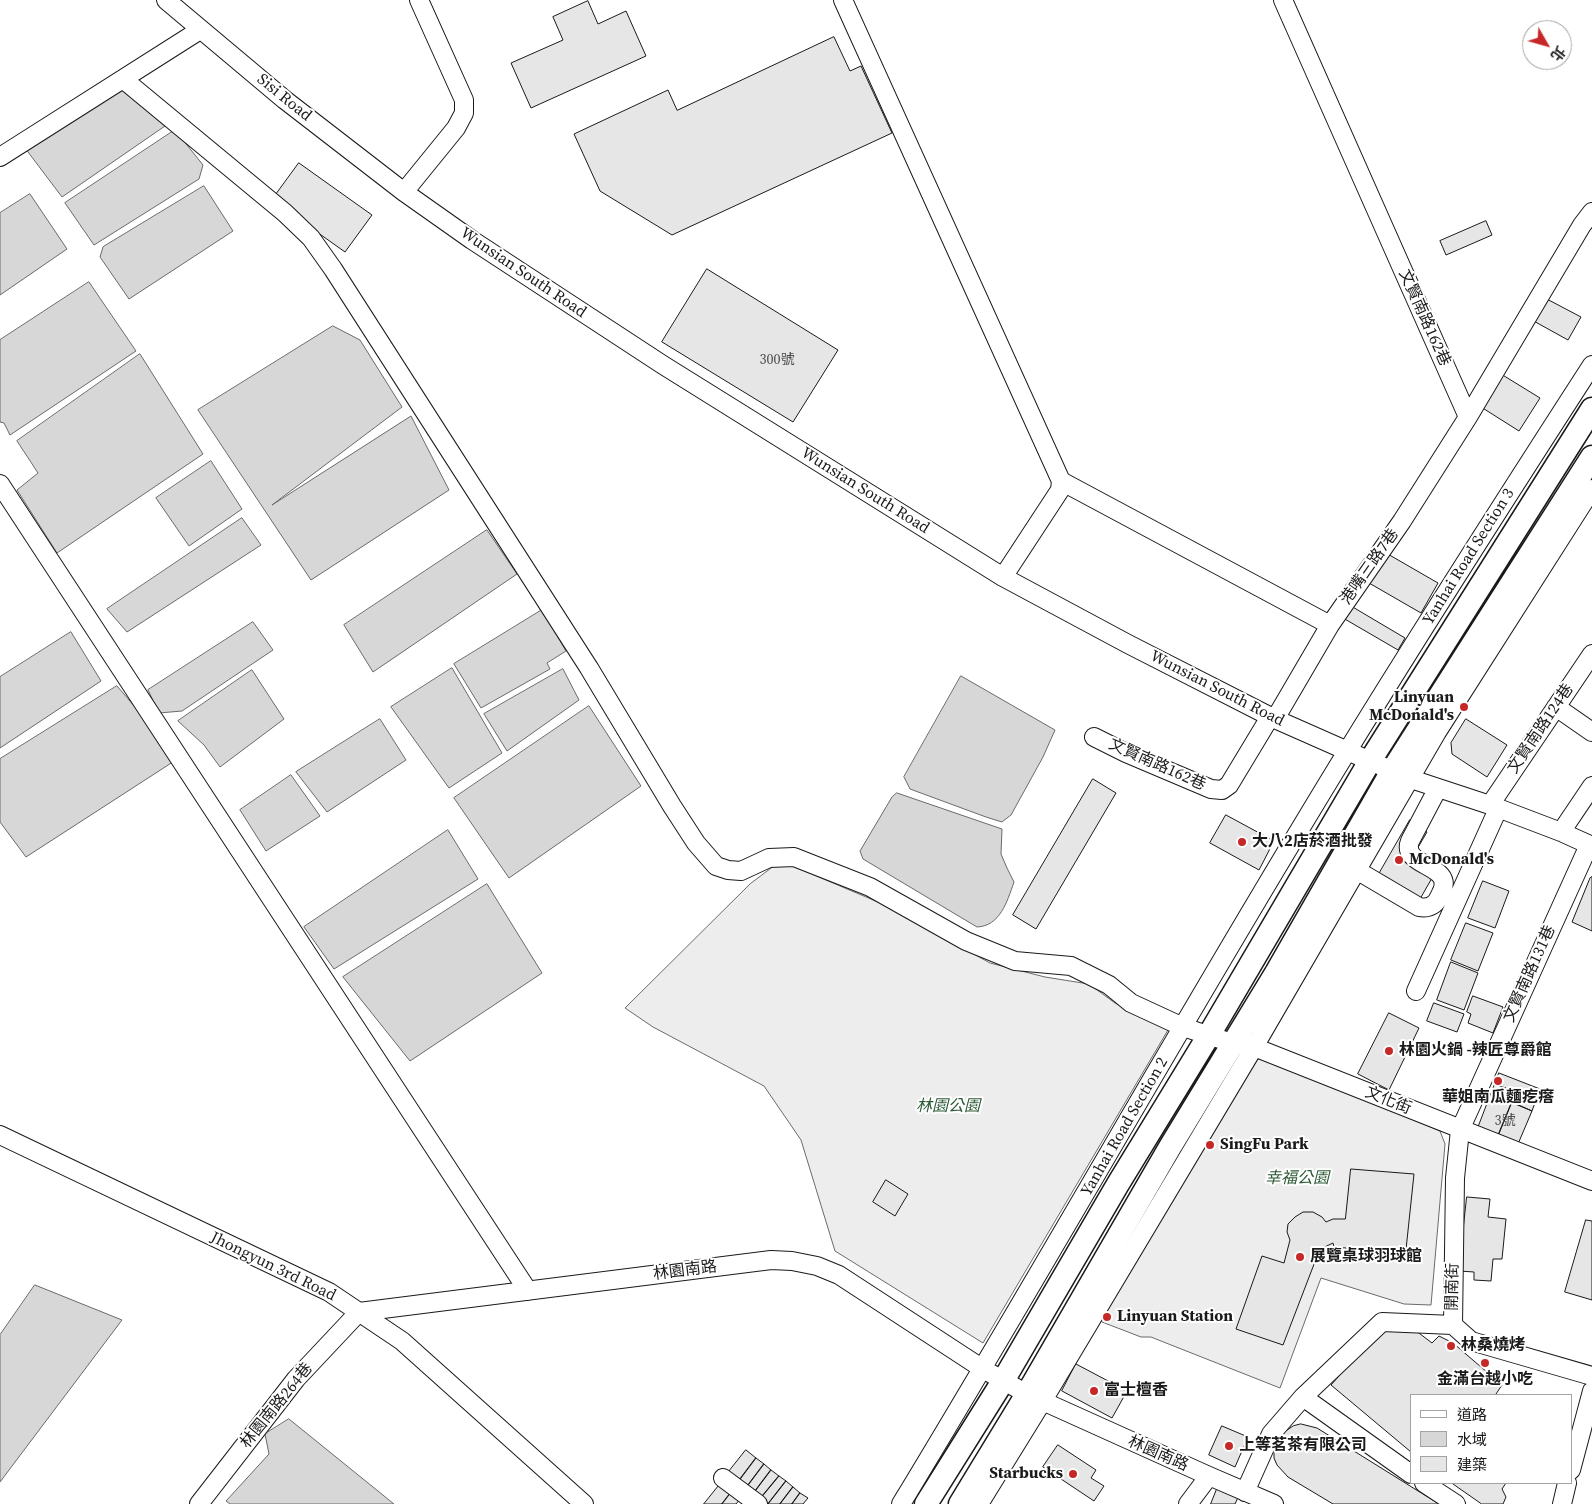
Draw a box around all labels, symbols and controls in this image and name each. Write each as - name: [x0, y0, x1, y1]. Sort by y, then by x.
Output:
- north arrow: [1522, 20, 1572, 70]
- text: 北: [1546, 42, 1570, 65]
- street label: Sisi Road: [253, 70, 315, 126]
- street label: Wunsian South Road: [456, 224, 590, 322]
- street label: 文賢南路162巷: [1394, 267, 1454, 369]
- house number: 300號: [760, 352, 794, 368]
- street label: Wunsian South Road: [797, 444, 933, 538]
- street label: Yanhai Road Section 3: [1419, 485, 1519, 629]
- street label: 港嘴三路7巷: [1337, 525, 1403, 609]
- street label: Wunsian South Road: [1147, 647, 1287, 731]
- street label: 文賢南路124巷: [1504, 681, 1578, 777]
- place label: Linyuan McDonald's: [1369, 688, 1454, 726]
- marker: Linyuan McDonald's: [1458, 701, 1470, 713]
- street label: 文賢南路162巷: [1106, 735, 1208, 795]
- place label: 大八2店菸酒批發: [1252, 832, 1373, 852]
- marker: 大八2店菸酒批發: [1236, 836, 1248, 848]
- place label: McDonald's: [1409, 850, 1494, 870]
- marker: McDonald's: [1393, 854, 1405, 866]
- street label: 文賢南路131巷: [1500, 923, 1560, 1025]
- place label: 林園火鍋 -辣匠尊爵館: [1399, 1041, 1552, 1061]
- marker: 林園火鍋 -辣匠尊爵館: [1383, 1045, 1395, 1057]
- street label: Yanhai Road Section 2: [1077, 1054, 1173, 1200]
- marker: 華姐南瓜麵疙瘩: [1492, 1075, 1504, 1087]
- street label: 文化街: [1362, 1083, 1414, 1119]
- place label: 華姐南瓜麵疙瘩: [1442, 1088, 1554, 1108]
- park label: 林園公園: [916, 1097, 980, 1117]
- house number: 3號: [1495, 1113, 1515, 1129]
- place label: SingFu Park: [1220, 1135, 1309, 1155]
- marker: SingFu Park: [1204, 1139, 1216, 1151]
- park label: 幸福公園: [1265, 1169, 1329, 1189]
- street label: Jhongyun 3rd Road: [207, 1228, 339, 1306]
- place label: 展覽桌球羽球館: [1310, 1247, 1422, 1267]
- marker: 展覽桌球羽球館: [1294, 1251, 1306, 1263]
- street label: 林園南路: [652, 1258, 718, 1284]
- street label: 開南街: [1443, 1263, 1463, 1311]
- place label: Linyuan Station: [1117, 1307, 1233, 1327]
- marker: Linyuan Station: [1101, 1311, 1113, 1323]
- place label: 林桑燒烤: [1461, 1336, 1525, 1356]
- marker: 林桑燒烤: [1445, 1340, 1457, 1352]
- marker: 金滿台越小吃: [1479, 1357, 1491, 1369]
- street label: 林園南路264巷: [237, 1360, 317, 1452]
- place label: 金滿台越小吃: [1437, 1370, 1533, 1390]
- place label: 富士檀香: [1104, 1381, 1168, 1401]
- marker: 富士檀香: [1088, 1385, 1100, 1397]
- legend: [1410, 1394, 1572, 1484]
- text: 道路: [1457, 1404, 1487, 1425]
- text: 水域: [1457, 1429, 1487, 1450]
- street label: 林園南路: [1125, 1432, 1191, 1476]
- place label: 上等茗茶有限公司: [1239, 1436, 1367, 1456]
- marker: 上等茗茶有限公司: [1223, 1440, 1235, 1452]
- text: 建築: [1457, 1454, 1487, 1475]
- place label: Starbucks: [989, 1464, 1063, 1484]
- marker: Starbucks: [1067, 1468, 1079, 1480]

